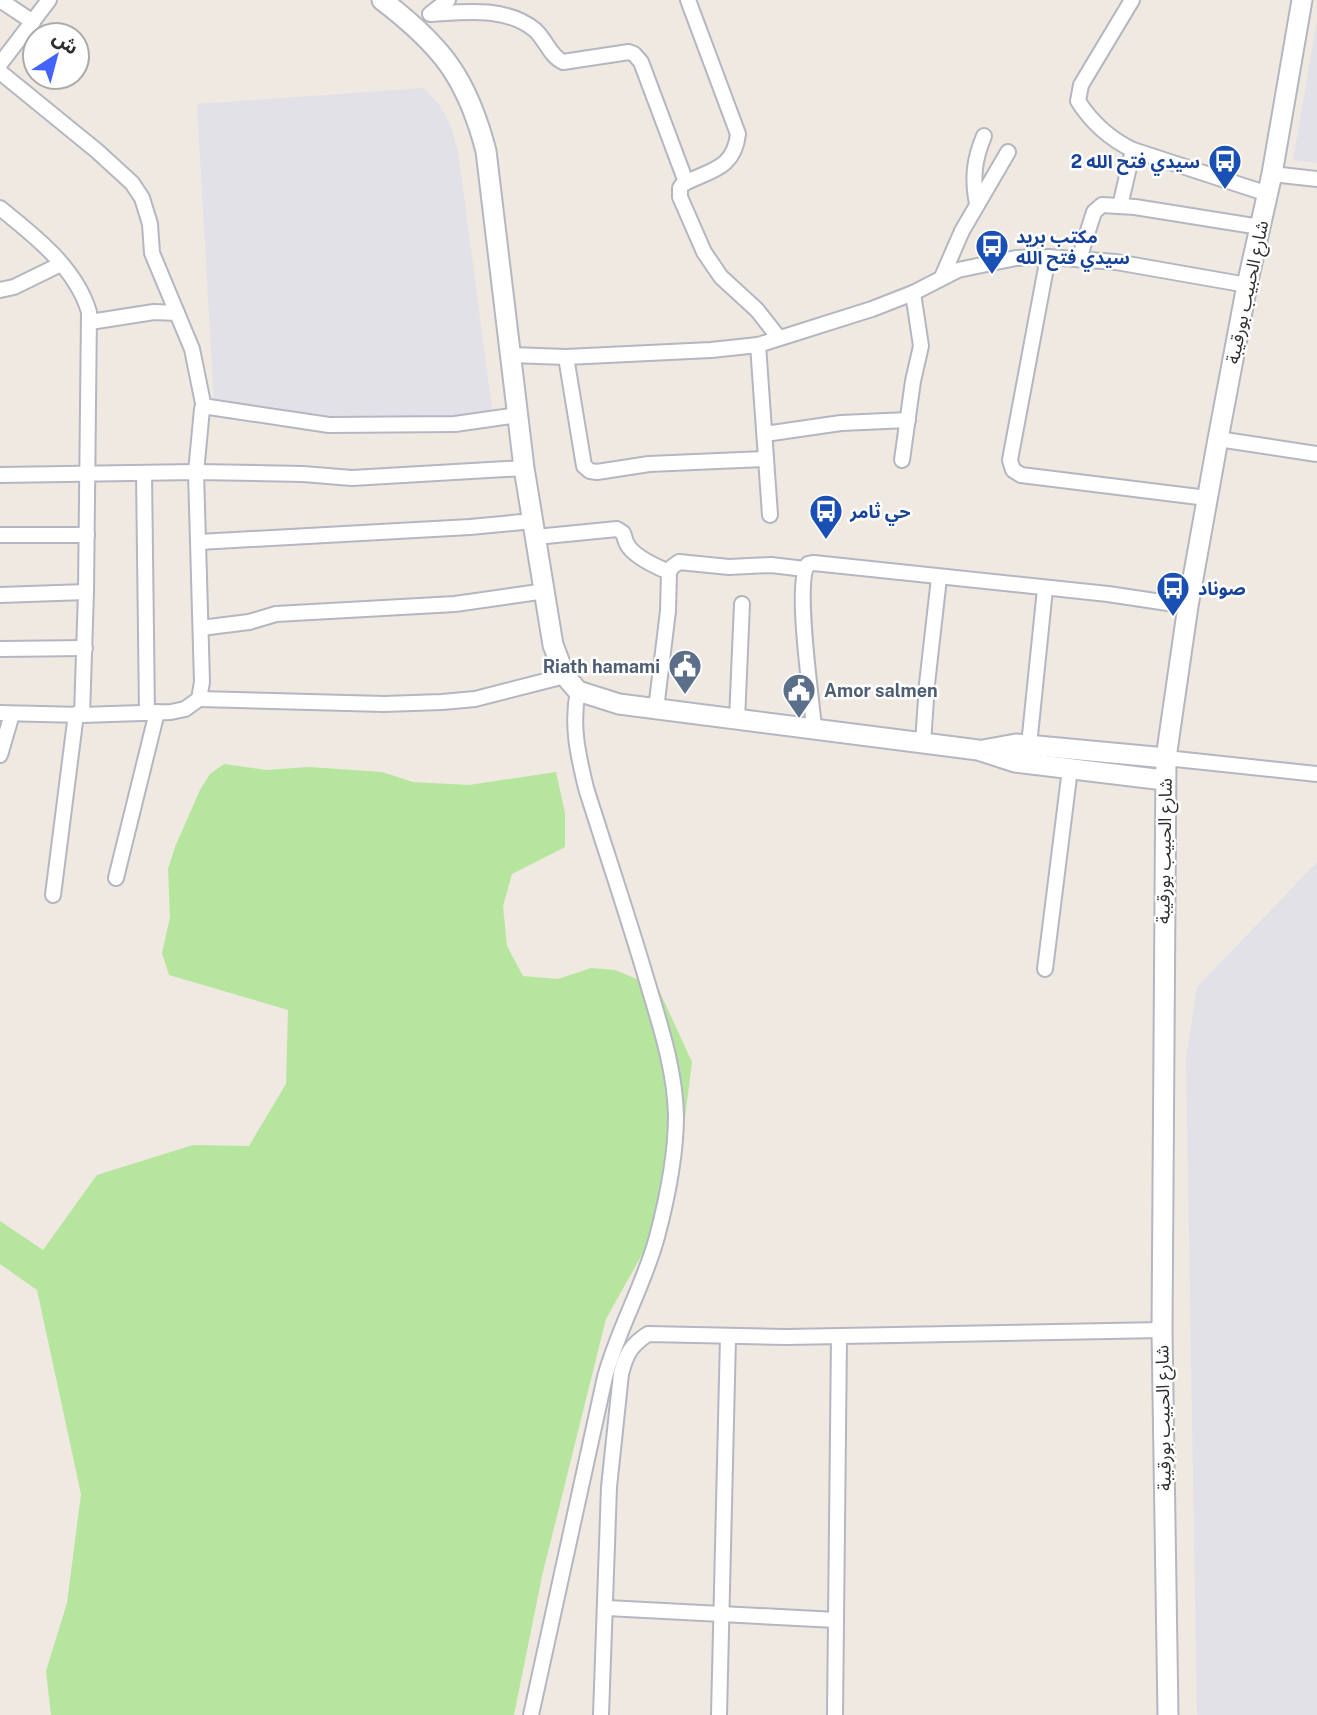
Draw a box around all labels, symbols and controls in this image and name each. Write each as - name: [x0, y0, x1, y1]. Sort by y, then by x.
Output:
- north arrow: [21, 21, 91, 91]
- text: ش: [49, 26, 83, 59]
- bus stop icon: 2 سيدي فتح الله: [1206, 142, 1244, 191]
- place label: 2 سيدي فتح الله: [1071, 151, 1200, 176]
- street label: شارع الحبيب بورقيبة: [1222, 218, 1276, 366]
- place label: مكتب بريد سيدي فتح الله: [1016, 226, 1130, 272]
- bus stop icon: مكتب بريد سيدي فتح الله: [973, 227, 1011, 276]
- bus stop icon: حي ثامر: [807, 492, 845, 541]
- place label: حي ثامر: [849, 501, 911, 526]
- bus stop icon: صوناد: [1154, 569, 1192, 618]
- place label: صوناد: [1198, 578, 1246, 599]
- public building icon: Riath hamami: [666, 647, 704, 696]
- place label: Riath hamami: [543, 656, 660, 677]
- public building icon: Amor salmen: [780, 671, 818, 720]
- place label: Amor salmen: [824, 680, 938, 701]
- street label: شارع الحبيب بورقيبة: [1152, 778, 1180, 924]
- street label: شارع الحبيب بورقيبة: [1151, 1345, 1179, 1491]

